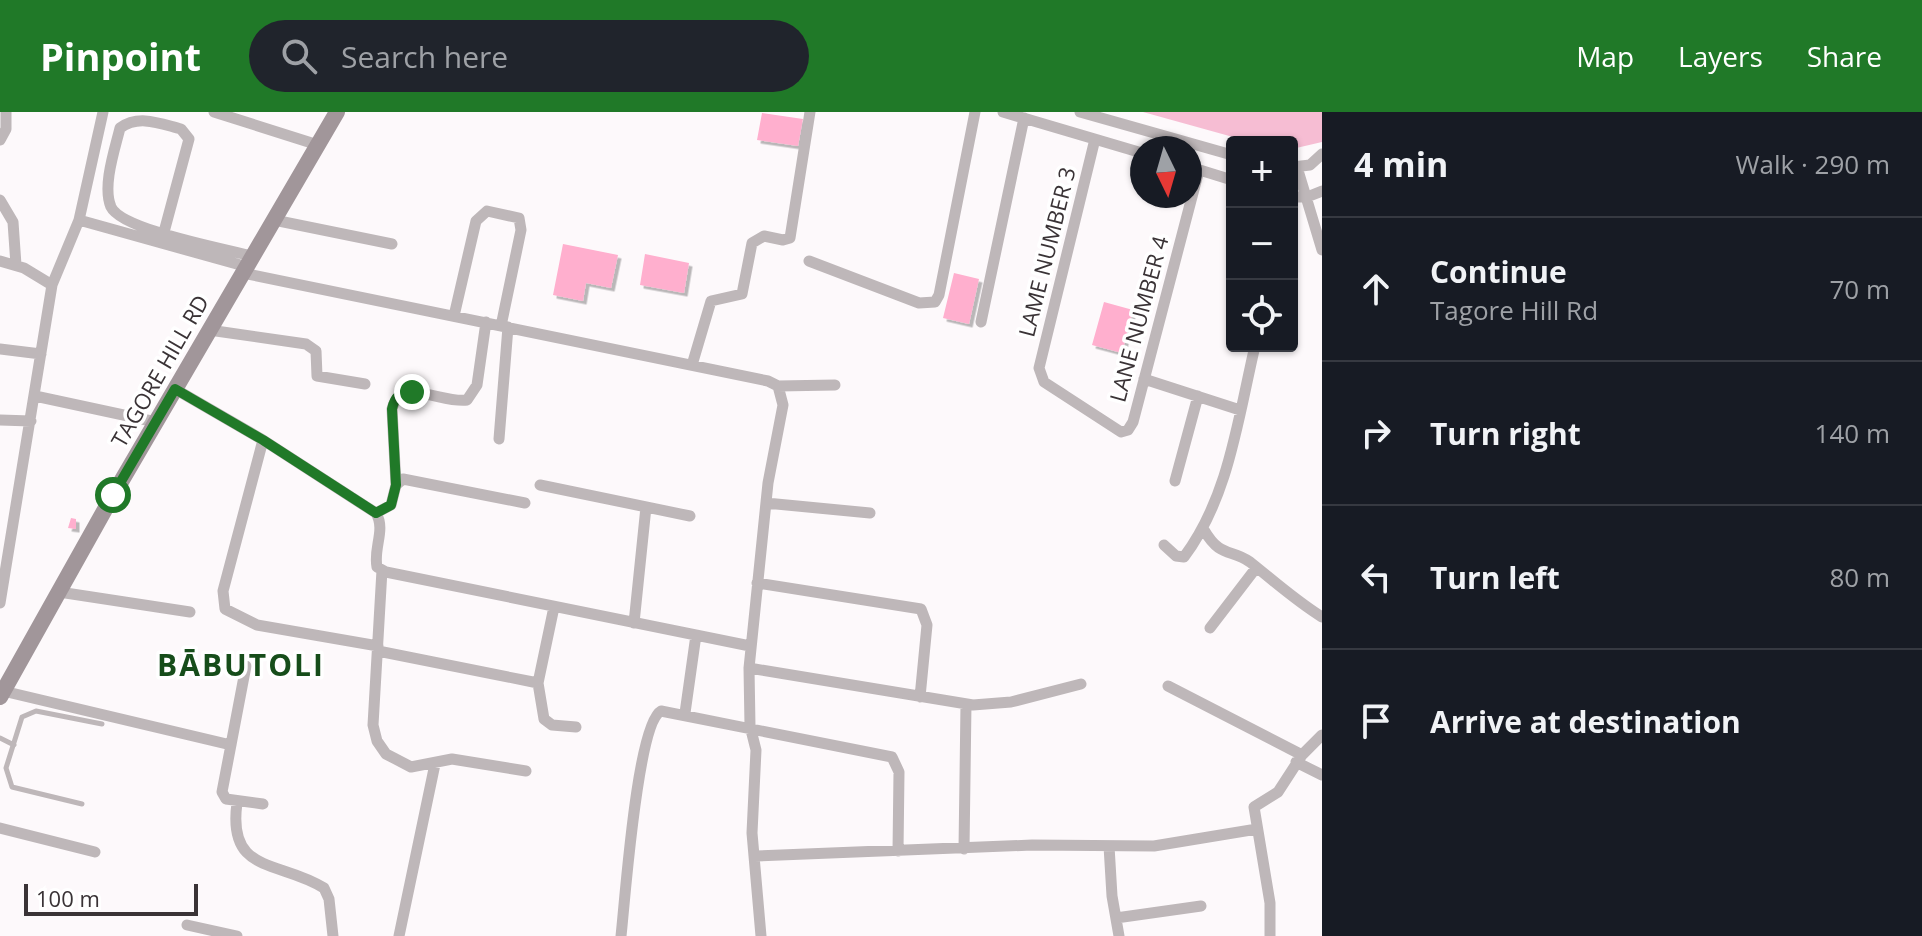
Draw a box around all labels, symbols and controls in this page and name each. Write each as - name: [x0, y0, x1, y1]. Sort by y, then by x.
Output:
- search box: [249, 20, 809, 92]
- text: Pinpoint: [40, 30, 201, 82]
- icon: search: [277, 34, 321, 78]
- text: Search here: [341, 36, 508, 77]
- text: Map: [1576, 37, 1634, 75]
- text: Layers: [1678, 37, 1763, 75]
- text: Share: [1807, 37, 1882, 75]
- north arrow: [1130, 136, 1202, 208]
- map controls: [1226, 136, 1298, 352]
- button: +: [1226, 136, 1298, 208]
- text: 4 min: [1354, 141, 1448, 187]
- text: Walk · 290 m: [1736, 146, 1890, 182]
- street label: LAME NUMBER 3: [1010, 164, 1082, 340]
- button: −: [1226, 208, 1298, 280]
- street label: LANE NUMBER 4: [1101, 232, 1175, 405]
- text: Continue: [1430, 251, 1567, 292]
- icon: ahead: [1354, 267, 1398, 311]
- text: 70 m: [1829, 271, 1890, 307]
- button: locate: [1226, 280, 1298, 352]
- street label: TAGORE HILL RD: [103, 289, 215, 452]
- text: Tagore Hill Rd: [1430, 292, 1598, 328]
- route end: [394, 374, 430, 410]
- icon: right: [1354, 411, 1398, 455]
- text: Turn right: [1430, 413, 1581, 454]
- text: 140 m: [1815, 415, 1890, 451]
- route start: [95, 477, 131, 513]
- icon: left: [1354, 555, 1398, 599]
- text: Turn left: [1430, 557, 1560, 598]
- text: 80 m: [1829, 559, 1890, 595]
- district label: BĀBUTOLI: [157, 644, 325, 685]
- icon: arrive: [1354, 699, 1398, 743]
- text: Arrive at destination: [1430, 701, 1741, 742]
- scale bar: [24, 880, 198, 916]
- text: 100 m: [36, 883, 100, 913]

